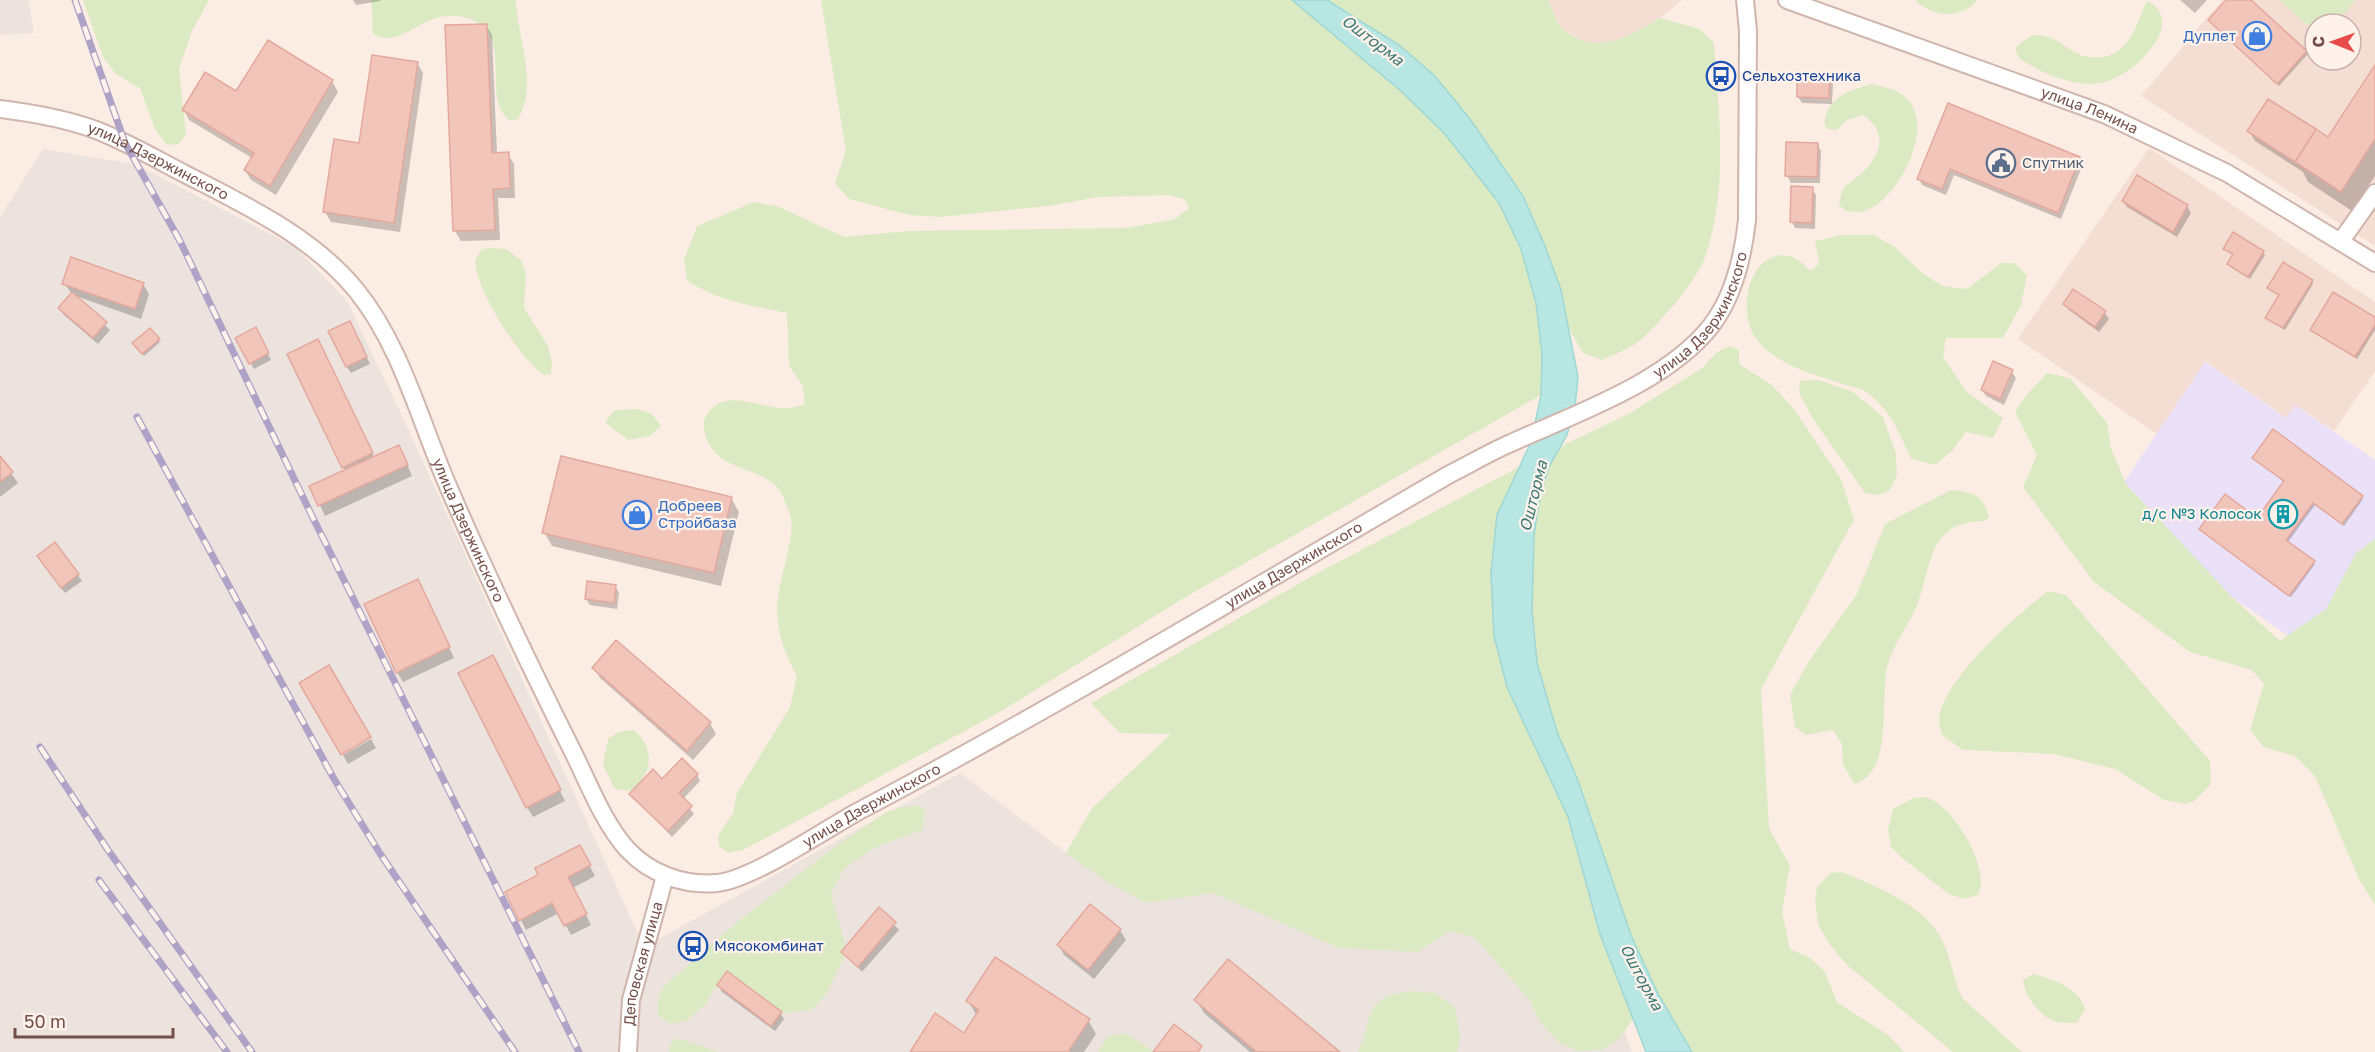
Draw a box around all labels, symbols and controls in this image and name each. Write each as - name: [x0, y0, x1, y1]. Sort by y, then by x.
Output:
- water label: Ошторма: [1338, 10, 1409, 70]
- north arrow: [2303, 12, 2363, 72]
- shop icon: Дуплет: [2241, 20, 2273, 52]
- place label: Дуплет: [2183, 26, 2237, 44]
- text: С: [2308, 36, 2328, 48]
- bus stop icon: Сельхозтехника: [1705, 60, 1737, 92]
- place label: Сельхозтехника: [1742, 66, 1861, 84]
- street label: улица Ленина: [2039, 82, 2141, 137]
- street label: улица Дзержинского: [86, 118, 232, 203]
- public building icon: Спутник: [1985, 147, 2017, 179]
- place label: Спутник: [2022, 153, 2085, 171]
- street label: улица Дзержинского: [1649, 250, 1750, 381]
- street label: улица Дзержинского: [430, 455, 509, 605]
- water label: Ошторма: [1515, 457, 1552, 534]
- place label: Добреев Стройбаза: [658, 496, 737, 531]
- building icon: д/с №3 Колосок: [2267, 498, 2299, 530]
- shop icon: Добреев Стройбаза: [621, 499, 653, 531]
- place label: д/с №3 Колосок: [2142, 504, 2262, 522]
- street label: улица Дзержинского: [1222, 517, 1365, 611]
- street label: улица Дзержинского: [799, 759, 943, 851]
- street label: Деповская улица: [620, 899, 666, 1026]
- bus stop icon: Мясокомбинат: [677, 930, 709, 962]
- place label: Мясокомбинат: [714, 936, 824, 954]
- water label: Ошторма: [1616, 940, 1668, 1015]
- scale bar: [15, 1001, 172, 1039]
- text: 50 m: [24, 1010, 66, 1032]

